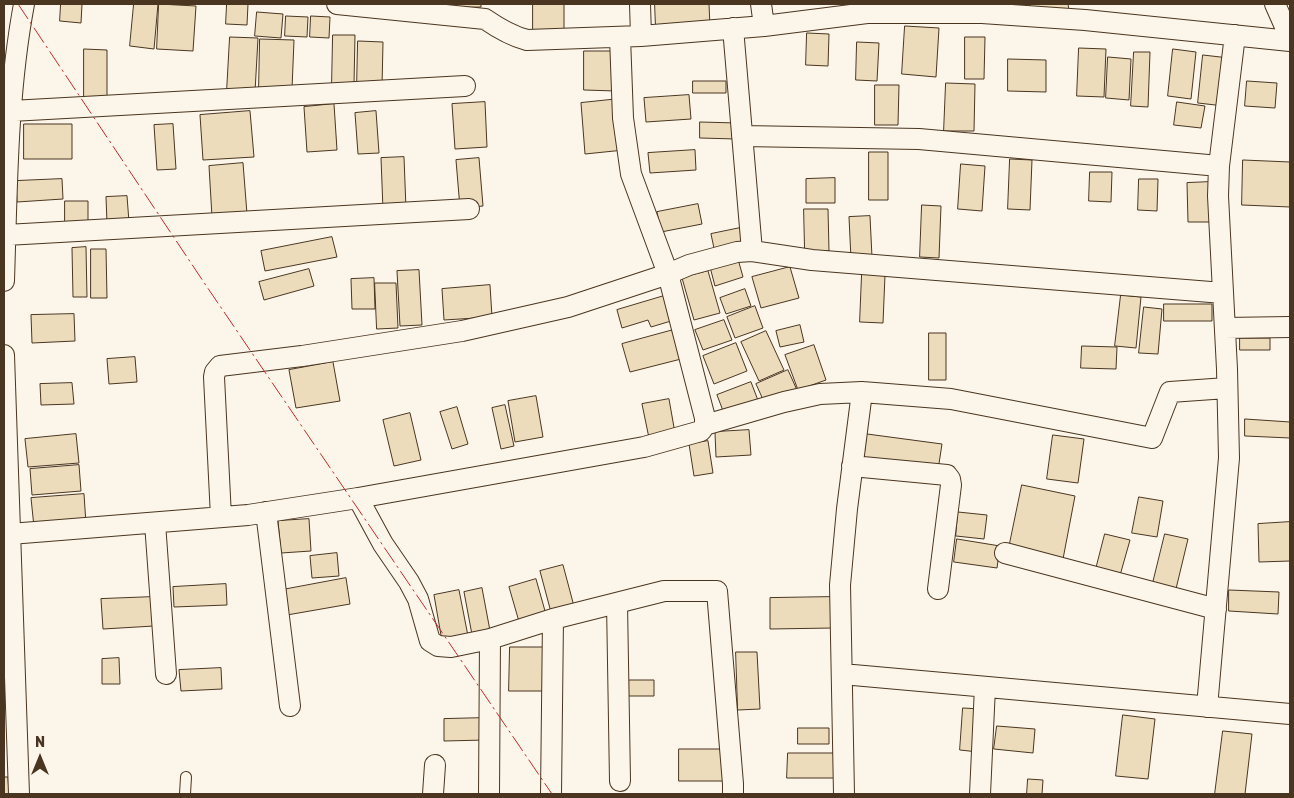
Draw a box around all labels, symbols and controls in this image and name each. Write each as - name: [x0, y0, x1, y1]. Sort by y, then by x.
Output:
- north arrow: [15, 733, 65, 783]
- text: N: [35, 734, 45, 751]

